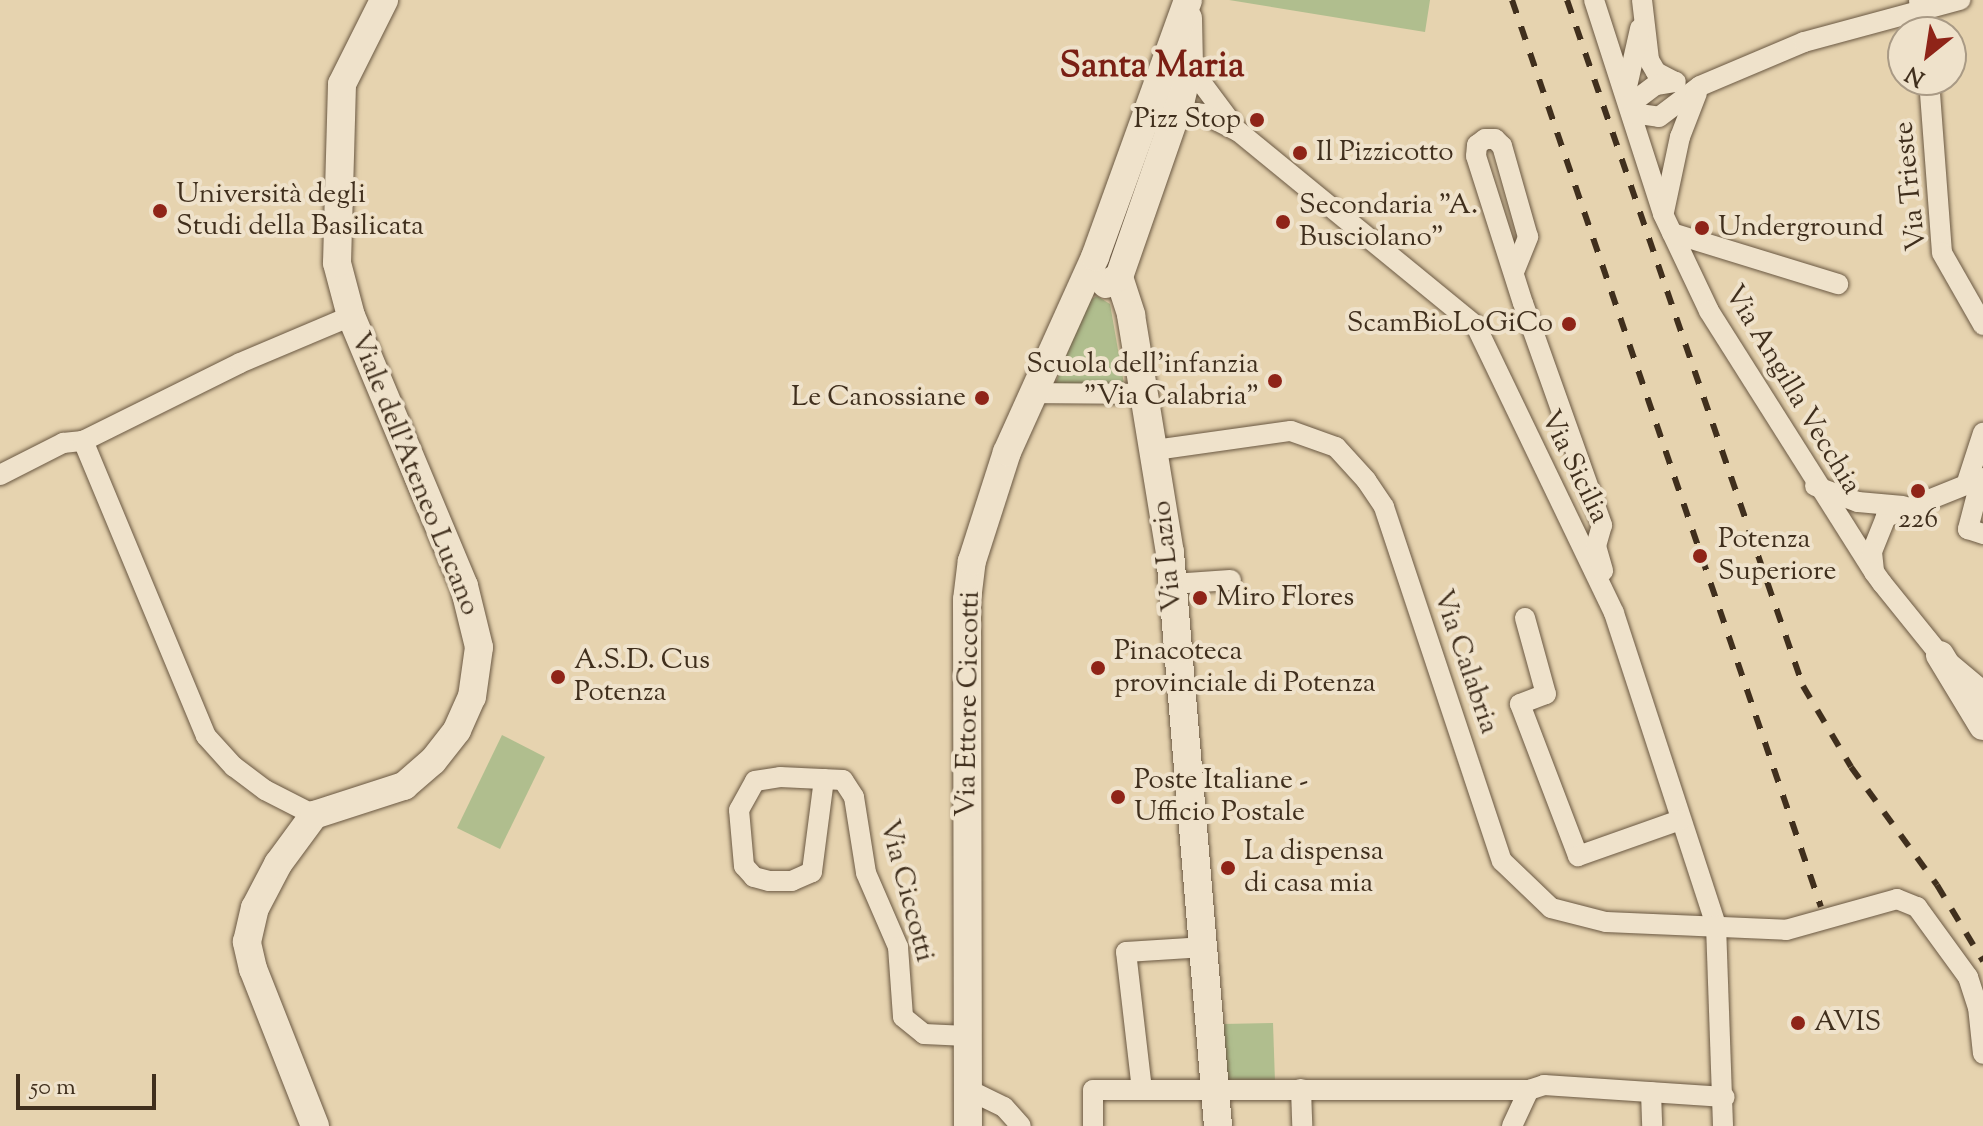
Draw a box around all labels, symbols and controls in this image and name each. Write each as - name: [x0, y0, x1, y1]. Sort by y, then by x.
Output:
- north arrow: [1887, 16, 1967, 96]
- district label: Santa Maria: [1059, 46, 1245, 90]
- text: N: [1900, 57, 1932, 93]
- place label: Pizz Stop: [1134, 103, 1241, 137]
- marker: Pizz Stop: [1248, 111, 1266, 129]
- street label: Via Trieste: [1887, 120, 1935, 252]
- place label: Il Pizzicotto: [1316, 136, 1454, 170]
- marker: Il Pizzicotto: [1291, 144, 1309, 162]
- place label: Università degli Studi della Basilicata: [176, 178, 424, 244]
- place label: Secondaria "A. Busciolano": [1299, 189, 1478, 255]
- marker: Università degli Studi della Basilicata: [151, 202, 169, 220]
- place label: Underground: [1718, 211, 1884, 245]
- marker: Secondaria "A. Busciolano": [1274, 213, 1292, 231]
- marker: Underground: [1693, 219, 1711, 237]
- street label: Via Angilla Vecchia: [1716, 279, 1868, 501]
- place label: ScamBioLoGiCo: [1347, 307, 1553, 341]
- marker: ScamBioLoGiCo: [1560, 315, 1578, 333]
- street label: Viale dell'Ateneo Lucano: [342, 328, 486, 620]
- place label: Scuola dell'infanzia "Via Calabria": [1026, 348, 1259, 414]
- marker: Scuola dell'infanzia "Via Calabria": [1266, 372, 1284, 390]
- place label: Le Canossiane: [791, 381, 966, 415]
- marker: Le Canossiane: [973, 389, 991, 407]
- street label: Via Sicilia: [1532, 405, 1616, 529]
- marker: 226: [1909, 482, 1927, 500]
- street label: Via Lazio: [1145, 499, 1191, 613]
- place label: 226: [1898, 503, 1938, 537]
- place label: Potenza Superiore: [1718, 523, 1837, 589]
- marker: Potenza Superiore: [1689, 545, 1711, 567]
- place label: Miro Flores: [1216, 581, 1354, 615]
- street label: Via Calabria: [1425, 586, 1505, 738]
- marker: Miro Flores: [1191, 589, 1209, 607]
- street label: Via Ettore Ciccotti: [950, 591, 988, 817]
- place label: Pinacoteca provinciale di Potenza: [1114, 635, 1376, 701]
- place label: A.S.D. Cus Potenza: [574, 644, 710, 710]
- marker: Pinacoteca provinciale di Potenza: [1089, 659, 1107, 677]
- marker: A.S.D. Cus Potenza: [549, 668, 567, 686]
- place label: Poste Italiane - Ufficio Postale: [1134, 764, 1309, 830]
- marker: Poste Italiane - Ufficio Postale: [1109, 788, 1127, 806]
- street label: Via Ciccotti: [871, 816, 941, 966]
- place label: La dispensa di casa mia: [1244, 835, 1384, 901]
- marker: La dispensa di casa mia: [1219, 859, 1237, 877]
- place label: AVIS: [1814, 1006, 1881, 1040]
- marker: AVIS: [1789, 1014, 1807, 1032]
- scale bar: [20, 1058, 160, 1108]
- text: 50 m: [30, 1071, 76, 1105]

